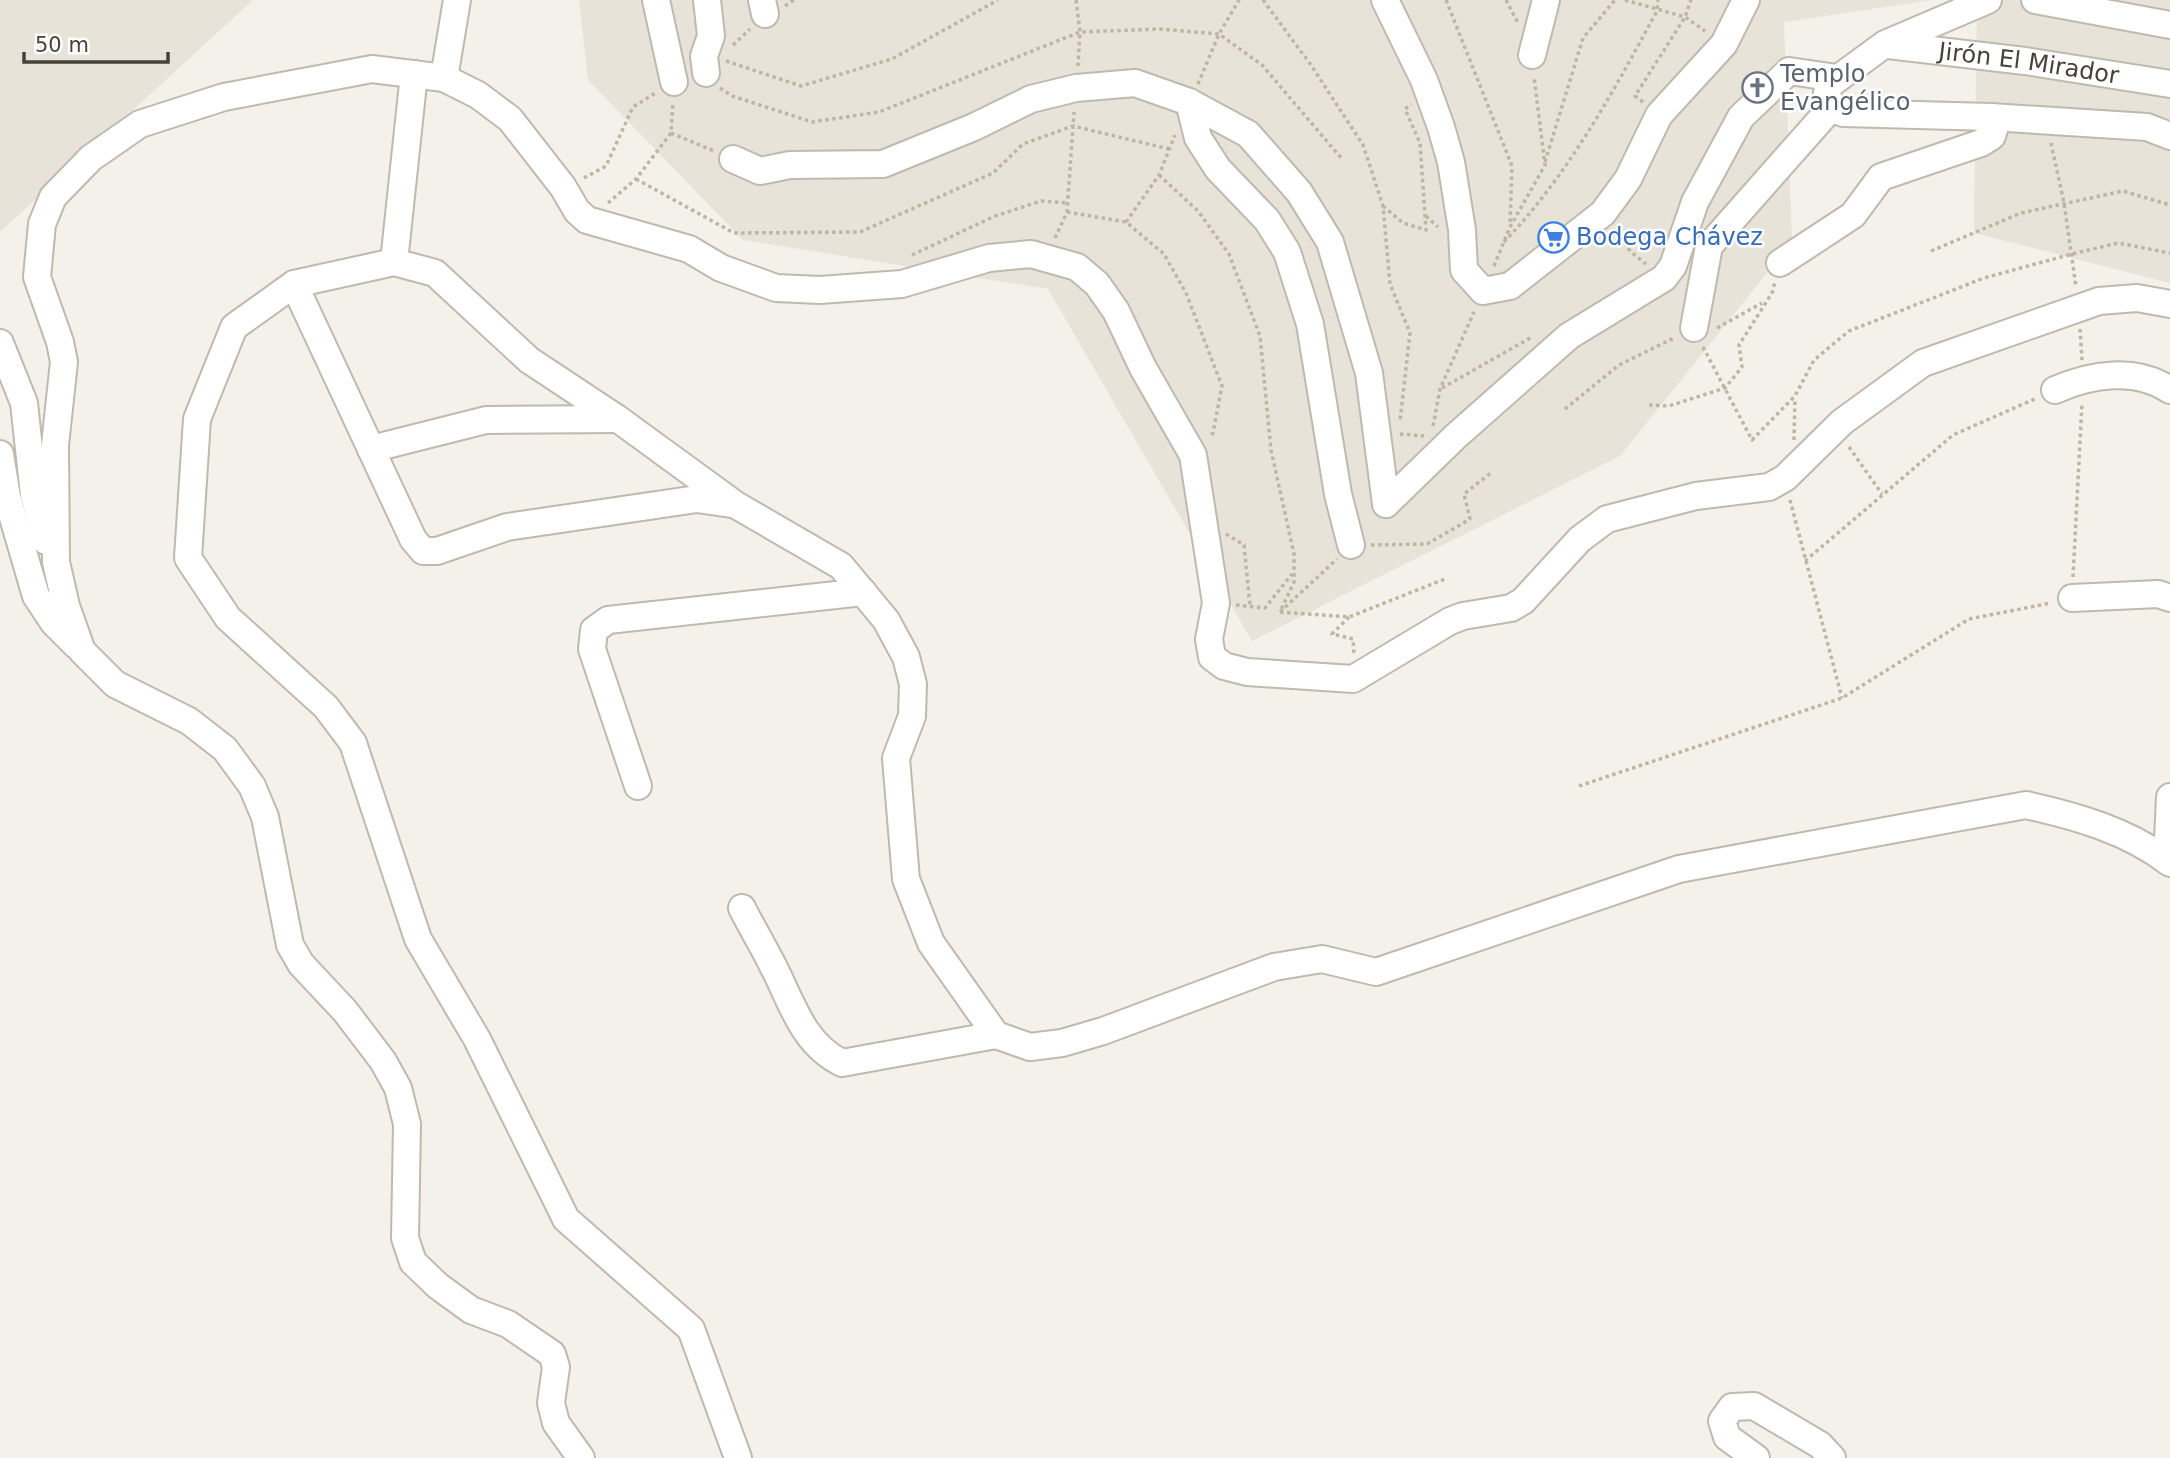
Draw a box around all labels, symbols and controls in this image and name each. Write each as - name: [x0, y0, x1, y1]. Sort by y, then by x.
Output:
- scale bar: [24, 21, 168, 65]
- text: 50 m: [35, 33, 89, 57]
- street label: Jirón El Mirador: [1935, 37, 2121, 90]
- place label: Templo Evangélico: [1779, 60, 1911, 116]
- church icon: Templo Evangélico: [1740, 71, 1774, 105]
- supermarket icon: Bodega Chávez: [1536, 220, 1570, 254]
- place label: Bodega Chávez: [1576, 223, 1763, 251]

